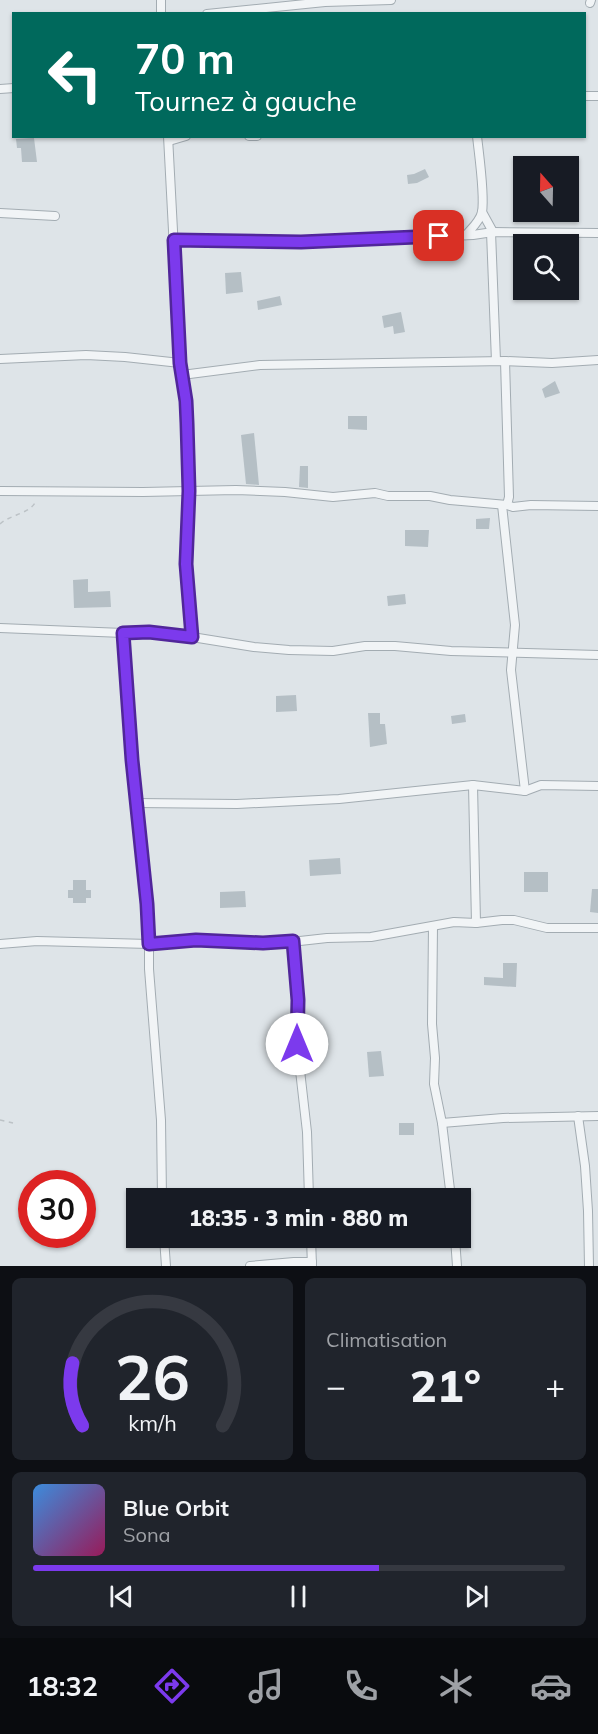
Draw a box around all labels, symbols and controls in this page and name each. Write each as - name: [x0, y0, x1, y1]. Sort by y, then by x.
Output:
- text: 70 m: [135, 32, 235, 85]
- icon: left: [36, 36, 114, 114]
- text: Tournez à gauche: [135, 84, 357, 118]
- north arrow: [513, 156, 579, 222]
- map controls: [513, 156, 579, 300]
- pin: [413, 210, 464, 261]
- icon: arrive: [422, 219, 455, 252]
- button: search: [513, 234, 579, 300]
- position arrow: [265, 1012, 329, 1076]
- speed limit sign: 30: [18, 1170, 96, 1248]
- text: 18:35 · 3 min · 880 m: [189, 1204, 408, 1232]
- text: Climatisation: [326, 1327, 447, 1352]
- text: 26: [115, 1337, 190, 1416]
- text: 21°: [410, 1357, 481, 1413]
- text: −: [326, 1365, 346, 1406]
- text: +: [545, 1365, 565, 1406]
- text: km/h: [128, 1409, 177, 1436]
- text: Blue Orbit: [123, 1494, 229, 1522]
- text: Sona: [123, 1522, 171, 1547]
- icon: previous: [105, 1580, 138, 1613]
- icon: pause: [282, 1580, 315, 1613]
- icon: next: [460, 1580, 493, 1613]
- icon: directions: [151, 1665, 193, 1707]
- icon: music: [245, 1665, 287, 1707]
- icon: phone: [340, 1665, 382, 1707]
- icon: climate: [435, 1665, 477, 1707]
- icon: car: [530, 1665, 572, 1707]
- text: 18:32: [26, 1669, 98, 1703]

